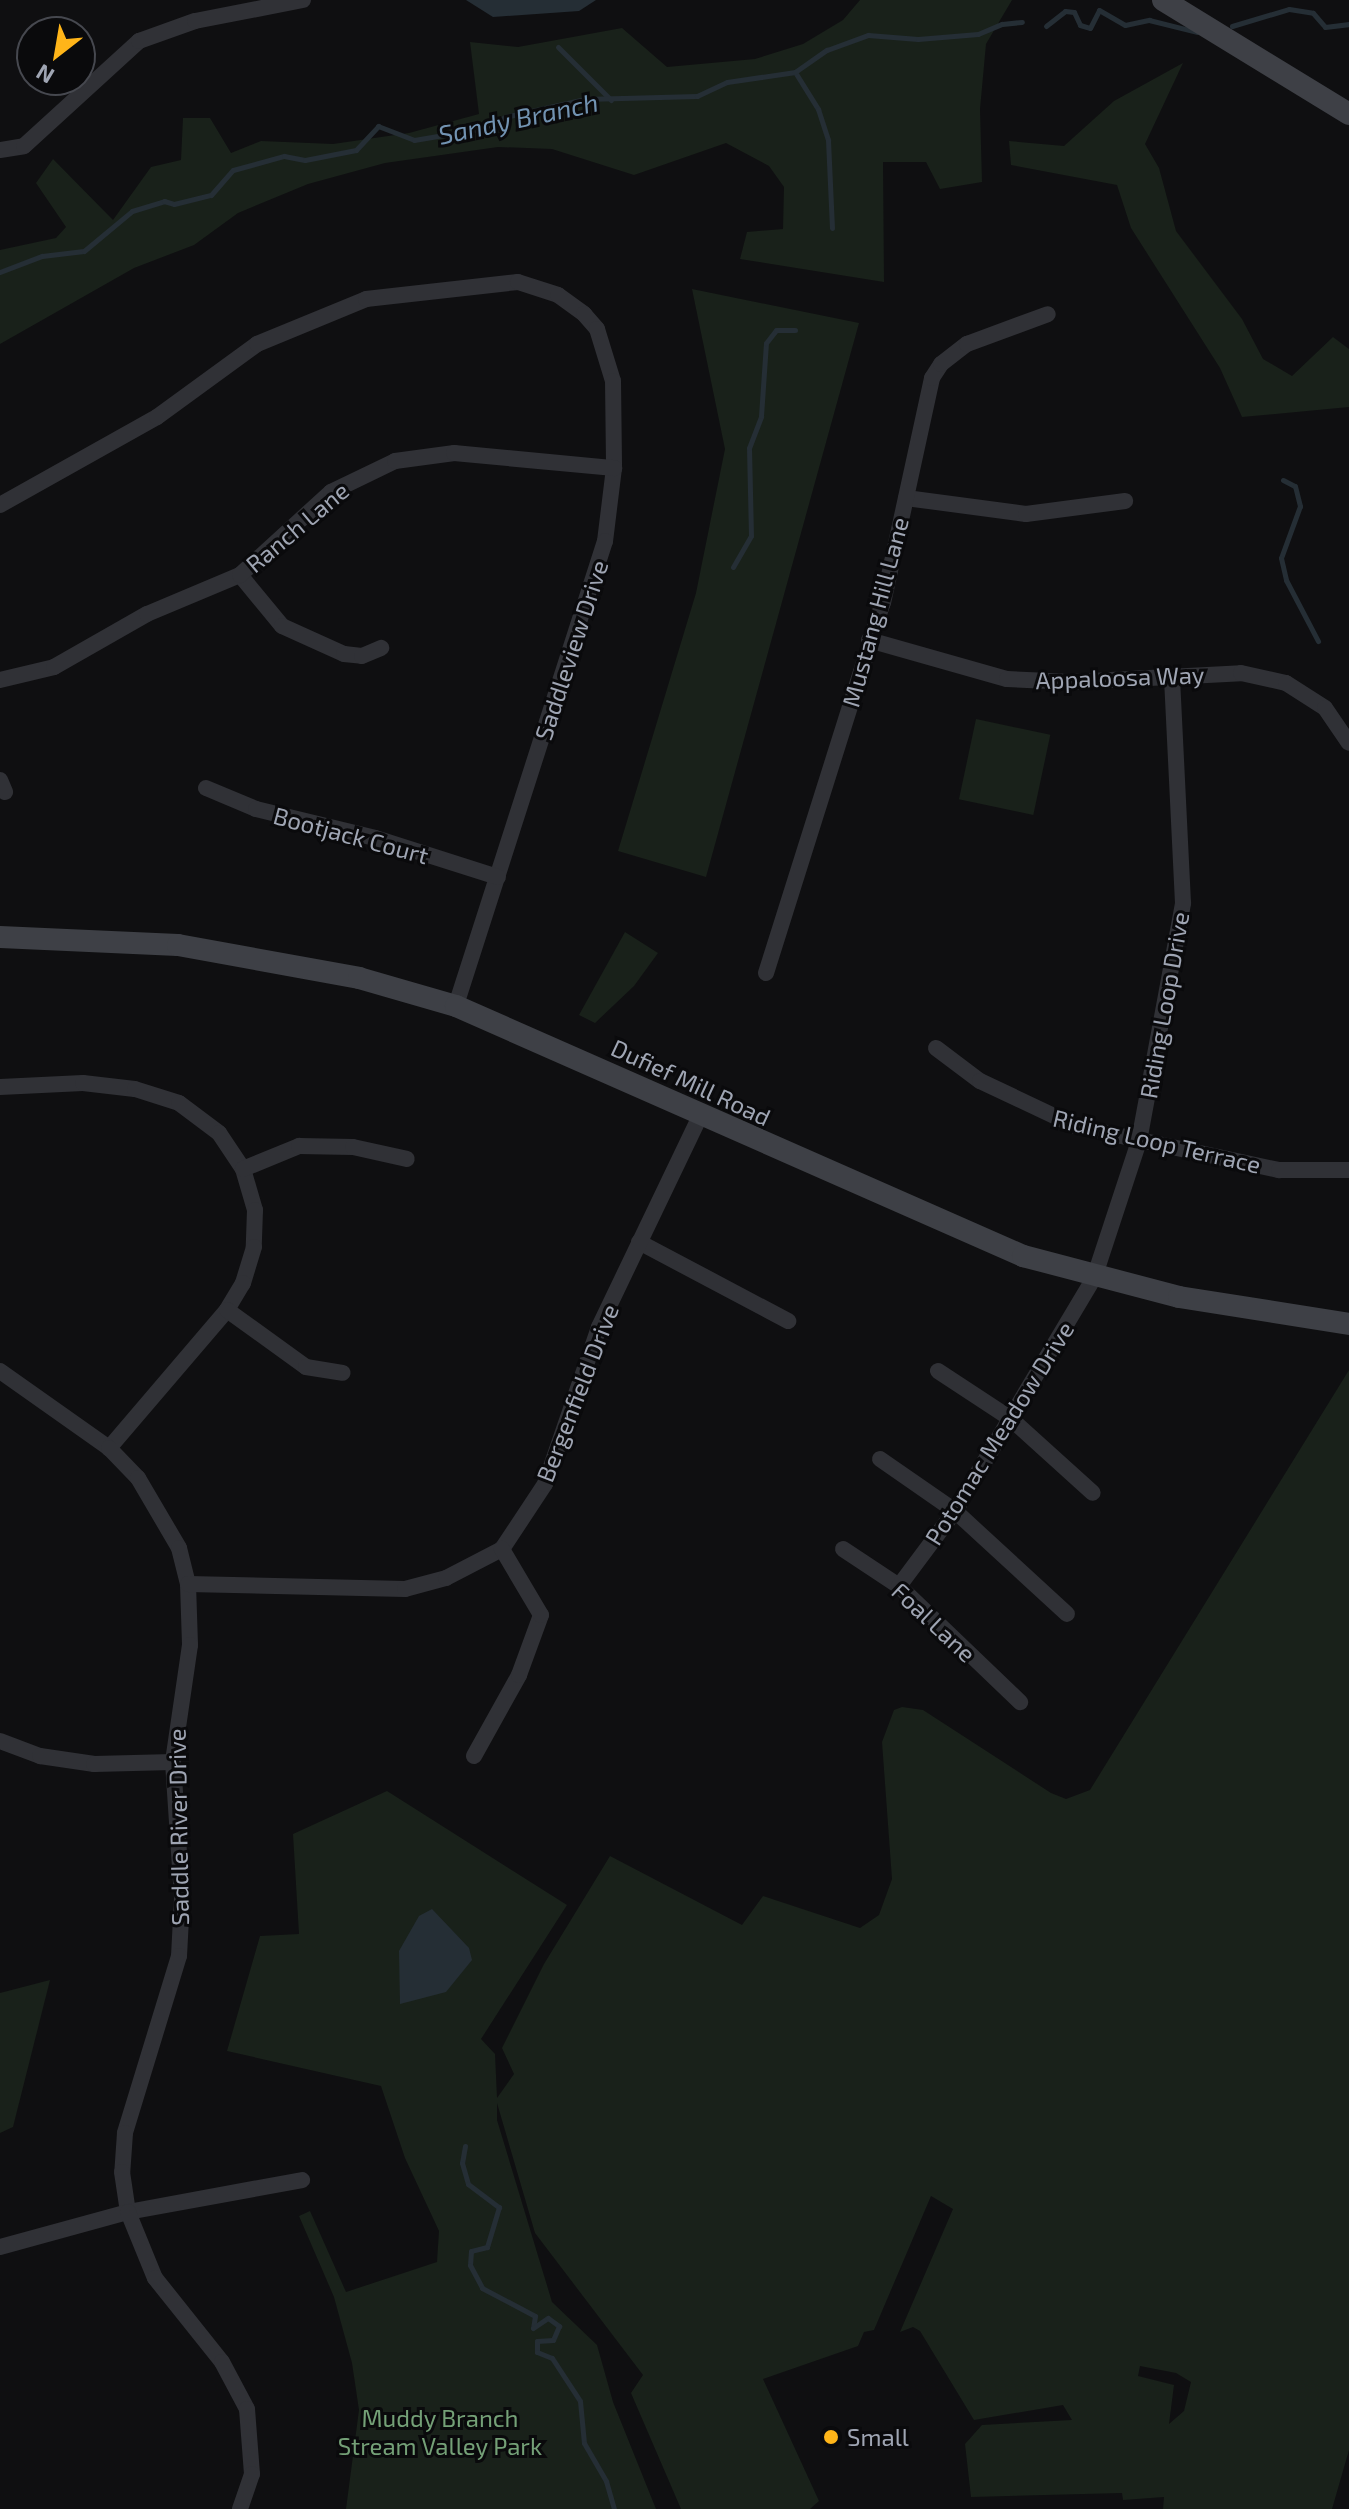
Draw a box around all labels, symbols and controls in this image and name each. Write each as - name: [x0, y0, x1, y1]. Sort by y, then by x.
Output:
- north arrow: [16, 16, 96, 96]
- text: N: [31, 60, 58, 90]
- water label: Sandy Branch: [435, 86, 601, 150]
- street label: Ranch Lane: [240, 476, 354, 578]
- street label: Mustang Hill Lane: [836, 514, 914, 710]
- street label: Saddleview Drive: [528, 556, 614, 744]
- street label: Appaloosa Way: [1035, 660, 1205, 694]
- street label: Bootjack Court: [270, 800, 432, 870]
- street label: Riding Loop Drive: [1133, 909, 1195, 1101]
- street label: Dufief Mill Road: [606, 1032, 776, 1132]
- street label: Riding Loop Terrace: [1050, 1103, 1264, 1179]
- street label: Bergenfield Drive: [530, 1300, 624, 1486]
- street label: Potomac Meadow Drive: [918, 1316, 1080, 1550]
- street label: Foal Lane: [886, 1576, 982, 1668]
- street label: Saddle River Drive: [162, 1728, 194, 1926]
- park label: Muddy Branch Stream Valley Park: [337, 2404, 543, 2460]
- place label: Small: [847, 2423, 909, 2451]
- marker: Small: [822, 2428, 840, 2446]

